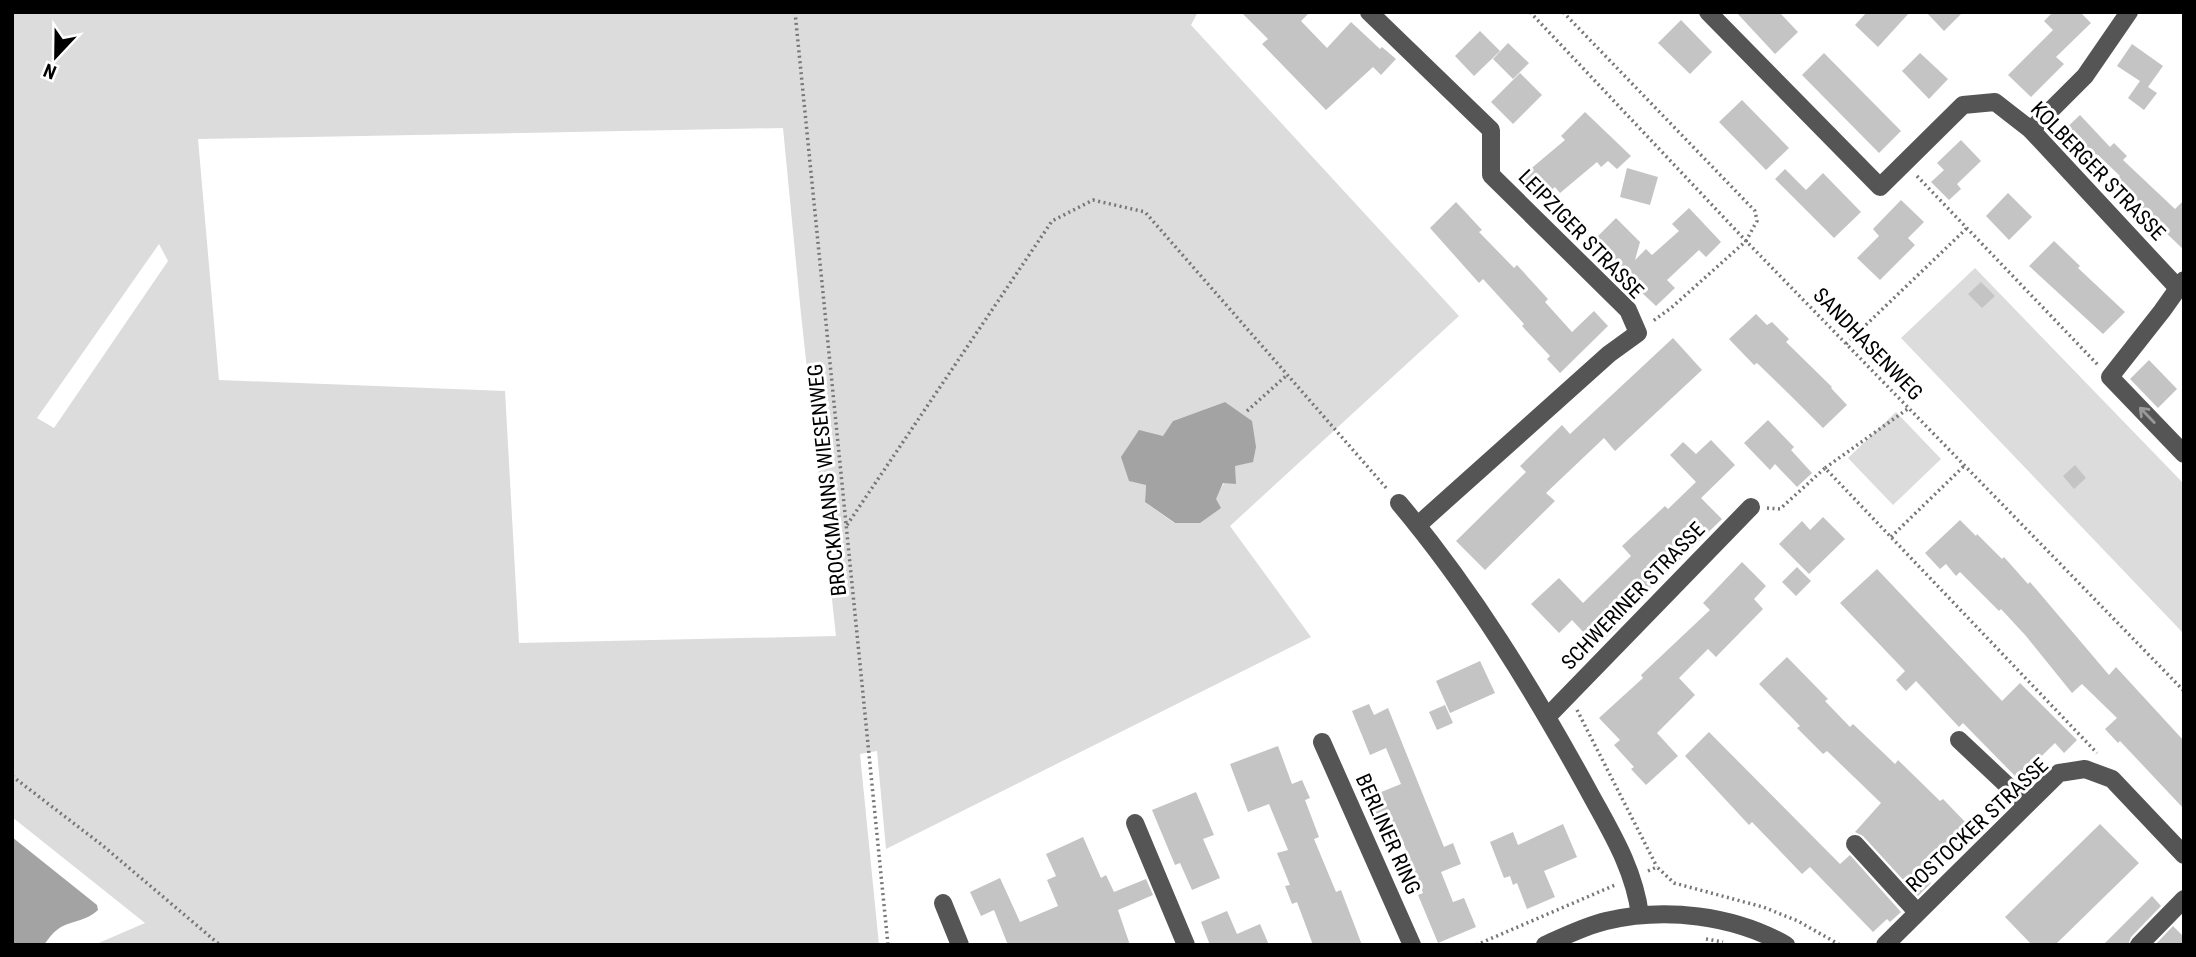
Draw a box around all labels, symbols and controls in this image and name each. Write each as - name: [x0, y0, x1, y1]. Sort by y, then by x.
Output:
- north arrow: [21, 21, 91, 91]
- text: N: [40, 58, 60, 84]
- street label: KOLBERGER STRASSE: [2026, 97, 2170, 245]
- street label: LEIPZIGER STRASSE: [1514, 165, 1648, 303]
- street label: SANDHASENWEG: [1808, 283, 1928, 405]
- street label: BROCKMANNS WIESENWEG: [803, 363, 851, 597]
- one-way arrow: [2138, 407, 2155, 424]
- street label: SCHWERINER STRASSE: [1557, 517, 1709, 675]
- street label: ROSTOCKER STRASSE: [1901, 753, 2053, 897]
- street label: BERLINER RING: [1351, 770, 1425, 898]

